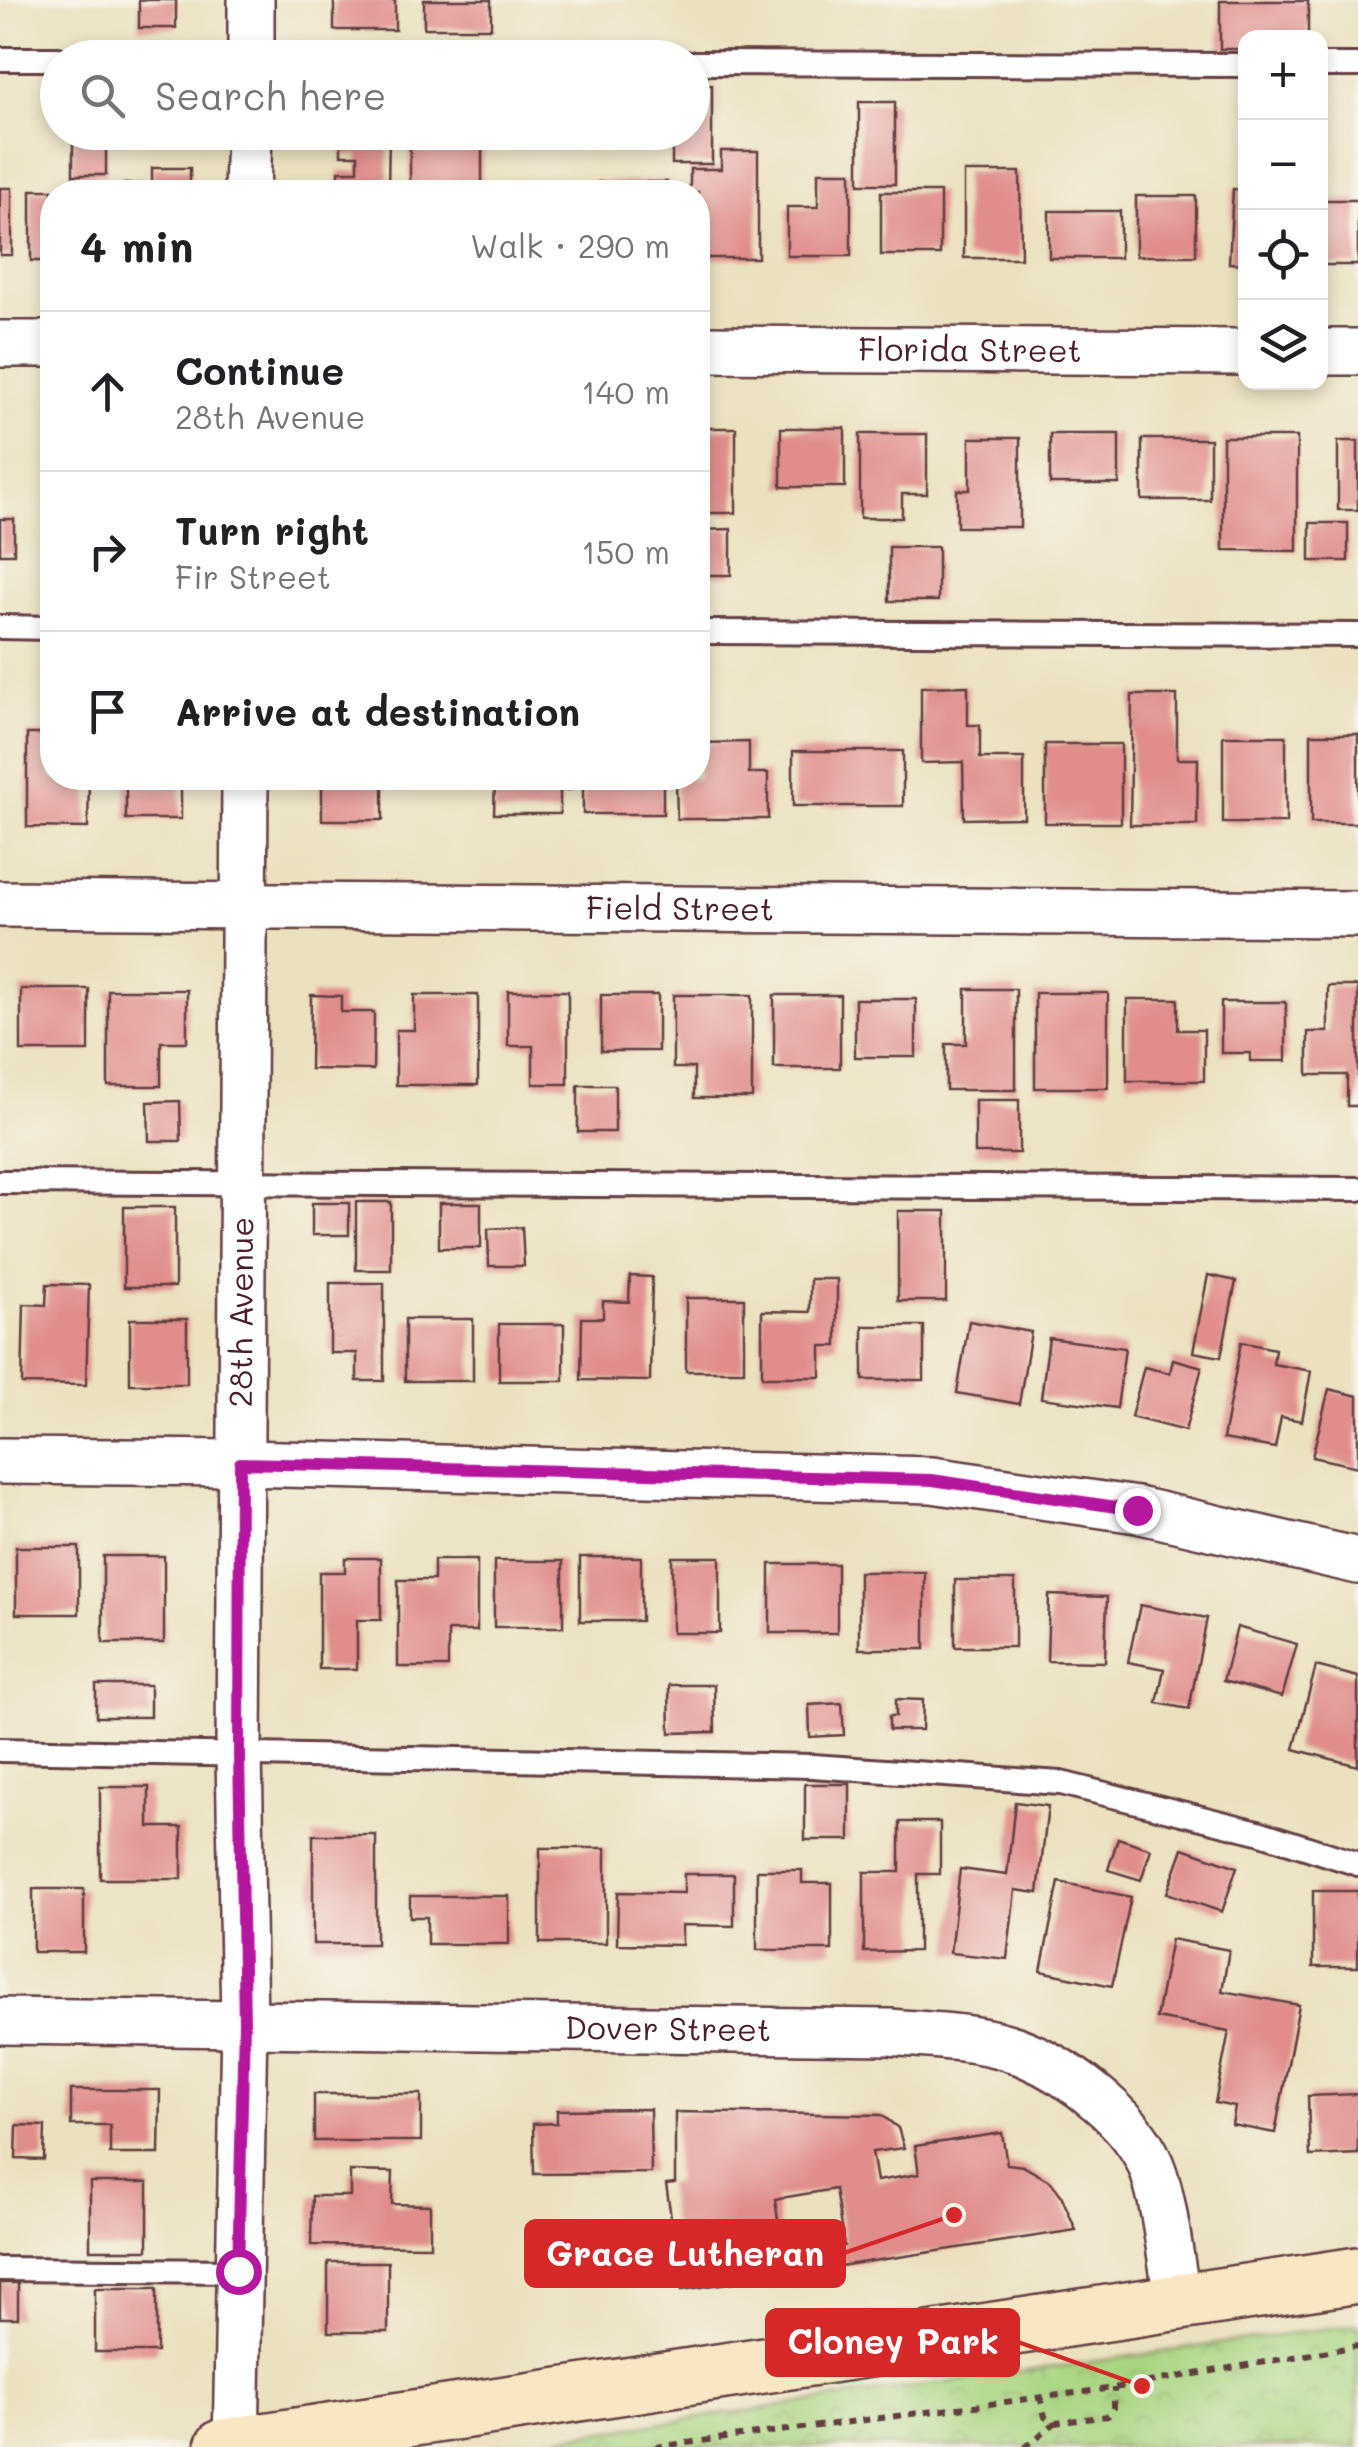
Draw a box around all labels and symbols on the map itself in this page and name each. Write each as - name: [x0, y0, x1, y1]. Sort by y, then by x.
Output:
- street label: Florida Street: [858, 327, 1082, 370]
- street label: Field Street: [586, 885, 774, 929]
- street label: 28th Avenue: [218, 1217, 261, 1407]
- route end: [1115, 1488, 1161, 1534]
- street label: Dover Street: [565, 2005, 771, 2050]
- callout: Grace Lutheran: [526, 2221, 844, 2286]
- text: Grace Lutheran: [546, 2229, 824, 2275]
- route start: [216, 2249, 262, 2295]
- callout: Cloney Park: [767, 2310, 1018, 2375]
- text: Cloney Park: [787, 2317, 999, 2363]

